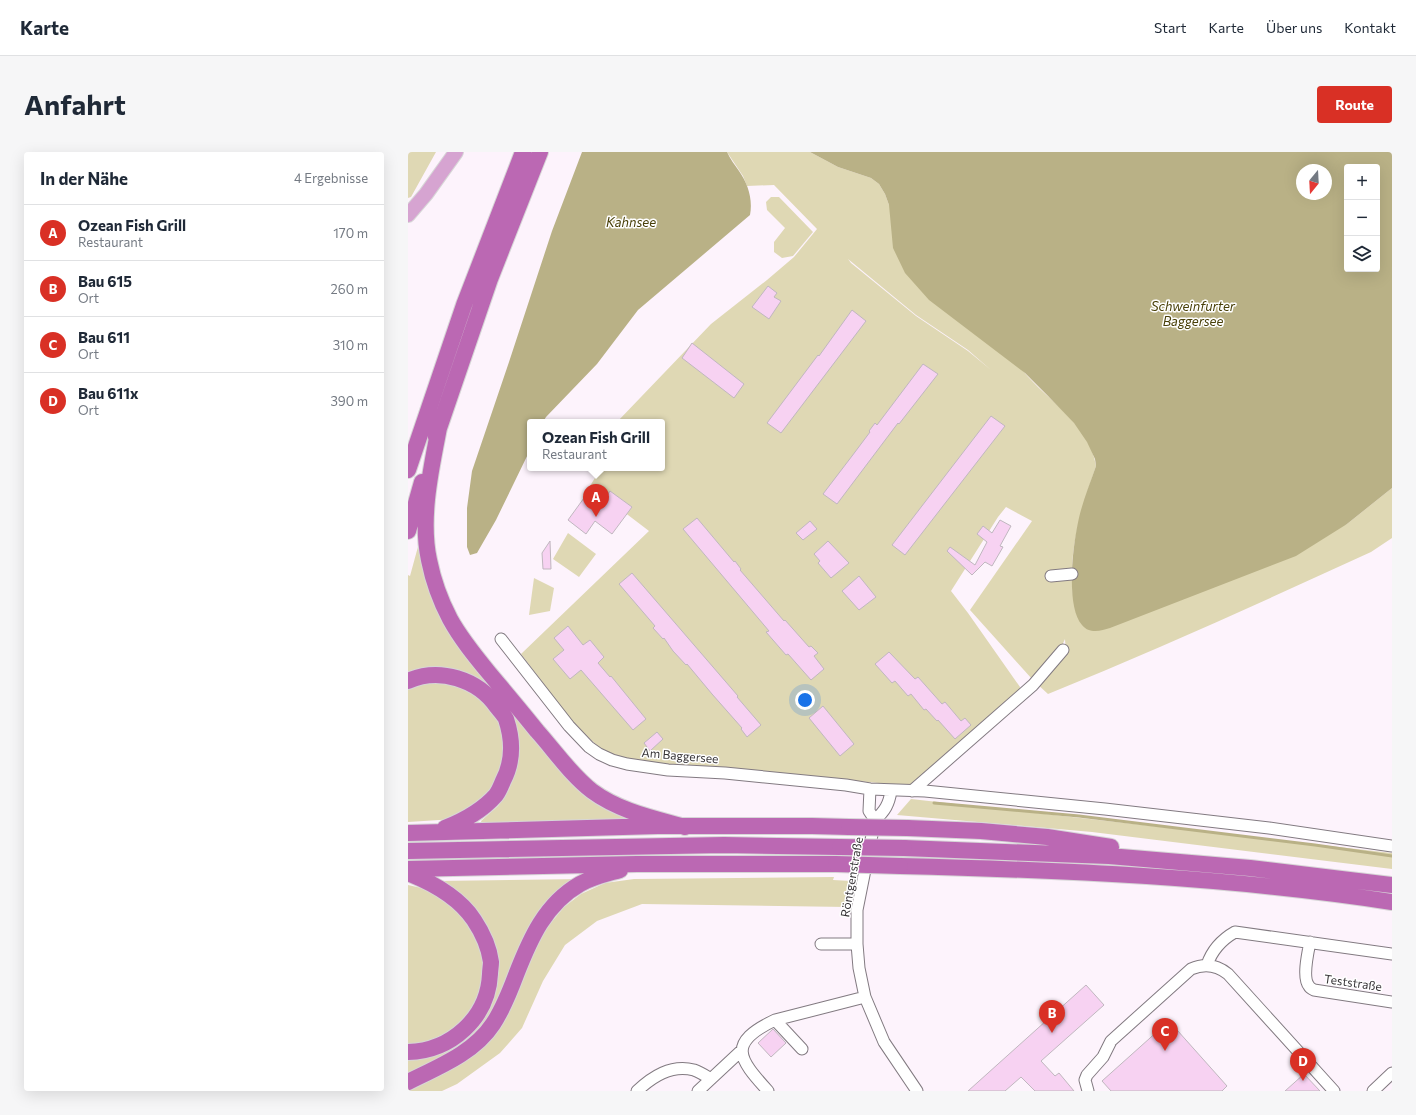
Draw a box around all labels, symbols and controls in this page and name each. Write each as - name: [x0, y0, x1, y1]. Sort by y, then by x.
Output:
- text: Karte: [20, 16, 69, 39]
- text: Start: [1154, 19, 1187, 36]
- text: Karte: [1209, 19, 1244, 36]
- text: Über uns: [1266, 19, 1322, 36]
- text: Kontakt: [1344, 19, 1396, 36]
- button: Route: [1317, 86, 1392, 123]
- text: Anfahrt: [24, 87, 126, 121]
- north arrow: [1296, 164, 1332, 200]
- map controls: [1344, 164, 1380, 272]
- button: +: [1344, 164, 1380, 200]
- text: In der Nähe: [40, 168, 128, 189]
- text: 4 Ergebnisse: [294, 170, 368, 186]
- button: −: [1344, 200, 1380, 236]
- water label: Kahnsee: [606, 214, 656, 230]
- text: Ozean Fish Grill: [78, 216, 186, 234]
- text: A: [48, 225, 58, 241]
- text: 170 m: [333, 225, 368, 241]
- text: Restaurant: [78, 234, 143, 250]
- button: layers: [1344, 236, 1380, 272]
- text: Bau 615: [78, 272, 132, 290]
- text: B: [49, 281, 57, 297]
- text: 260 m: [331, 281, 368, 297]
- text: Ort: [78, 290, 99, 306]
- water label: Schweinfurter Baggersee: [1151, 298, 1236, 329]
- text: Bau 611: [78, 328, 130, 346]
- text: C: [49, 337, 57, 353]
- text: 310 m: [333, 337, 368, 353]
- text: Ort: [78, 346, 99, 362]
- text: Bau 611x: [78, 384, 139, 402]
- text: D: [48, 393, 58, 409]
- text: 390 m: [330, 393, 368, 409]
- text: Ort: [78, 402, 99, 418]
- popup: [527, 419, 665, 471]
- text: Ozean Fish Grill: [542, 428, 650, 446]
- text: Restaurant: [542, 446, 607, 462]
- pin: A: [583, 484, 609, 517]
- your location: [795, 690, 815, 710]
- street label: Am Baggersee: [641, 745, 719, 765]
- street label: Röntgenstraße: [837, 836, 865, 918]
- street label: Teststraße: [1323, 971, 1383, 993]
- pin: B: [1039, 1000, 1065, 1033]
- pin: C: [1152, 1018, 1178, 1051]
- pin: D: [1290, 1048, 1316, 1081]

